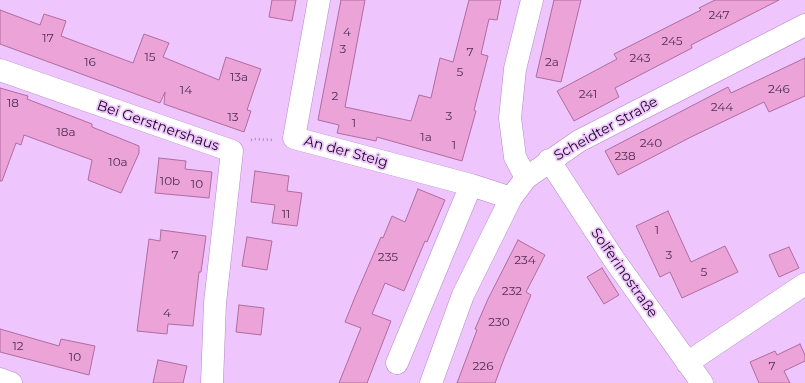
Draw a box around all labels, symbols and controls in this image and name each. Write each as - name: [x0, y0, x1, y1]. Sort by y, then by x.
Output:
- house number: 247: [709, 8, 729, 22]
- house number: 4: [343, 25, 351, 39]
- house number: 17: [42, 31, 54, 45]
- house number: 245: [661, 34, 683, 48]
- house number: 3: [340, 42, 346, 56]
- house number: 7: [466, 45, 474, 59]
- house number: 15: [144, 50, 156, 64]
- house number: 243: [629, 51, 651, 65]
- house number: 16: [84, 55, 96, 69]
- house number: 2a: [545, 55, 559, 69]
- house number: 5: [457, 65, 463, 79]
- house number: 13a: [230, 70, 248, 84]
- house number: 246: [768, 82, 790, 96]
- house number: 14: [180, 83, 192, 97]
- house number: 241: [579, 87, 597, 101]
- house number: 2: [332, 89, 338, 103]
- street label: Scheidter Straße: [551, 94, 661, 164]
- house number: 18: [7, 96, 19, 110]
- street label: Bei Gerstnershaus: [95, 97, 221, 155]
- house number: 244: [711, 100, 733, 114]
- house number: 3: [446, 109, 452, 123]
- house number: 13: [227, 110, 239, 124]
- house number: 1: [352, 116, 356, 130]
- house number: 18a: [56, 125, 76, 139]
- house number: 1a: [420, 130, 432, 144]
- street label: An der Steig: [302, 133, 390, 171]
- house number: 240: [640, 136, 662, 150]
- house number: 1: [452, 138, 456, 152]
- house number: 238: [614, 149, 636, 163]
- house number: 10a: [108, 155, 128, 169]
- house number: 10b: [160, 174, 180, 188]
- house number: 10: [191, 177, 203, 191]
- house number: 11: [282, 207, 290, 221]
- house number: 1: [655, 223, 659, 237]
- street label: Solferinostraße: [587, 225, 661, 321]
- house number: 7: [171, 248, 179, 262]
- house number: 3: [666, 248, 672, 262]
- house number: 235: [378, 250, 398, 264]
- house number: 234: [514, 253, 536, 267]
- house number: 5: [701, 265, 707, 279]
- house number: 232: [502, 284, 522, 298]
- house number: 4: [163, 306, 171, 320]
- house number: 230: [488, 315, 510, 329]
- house number: 12: [12, 339, 24, 353]
- house number: 10: [69, 350, 81, 364]
- house number: 226: [473, 359, 493, 373]
- house number: 7: [768, 359, 776, 373]

